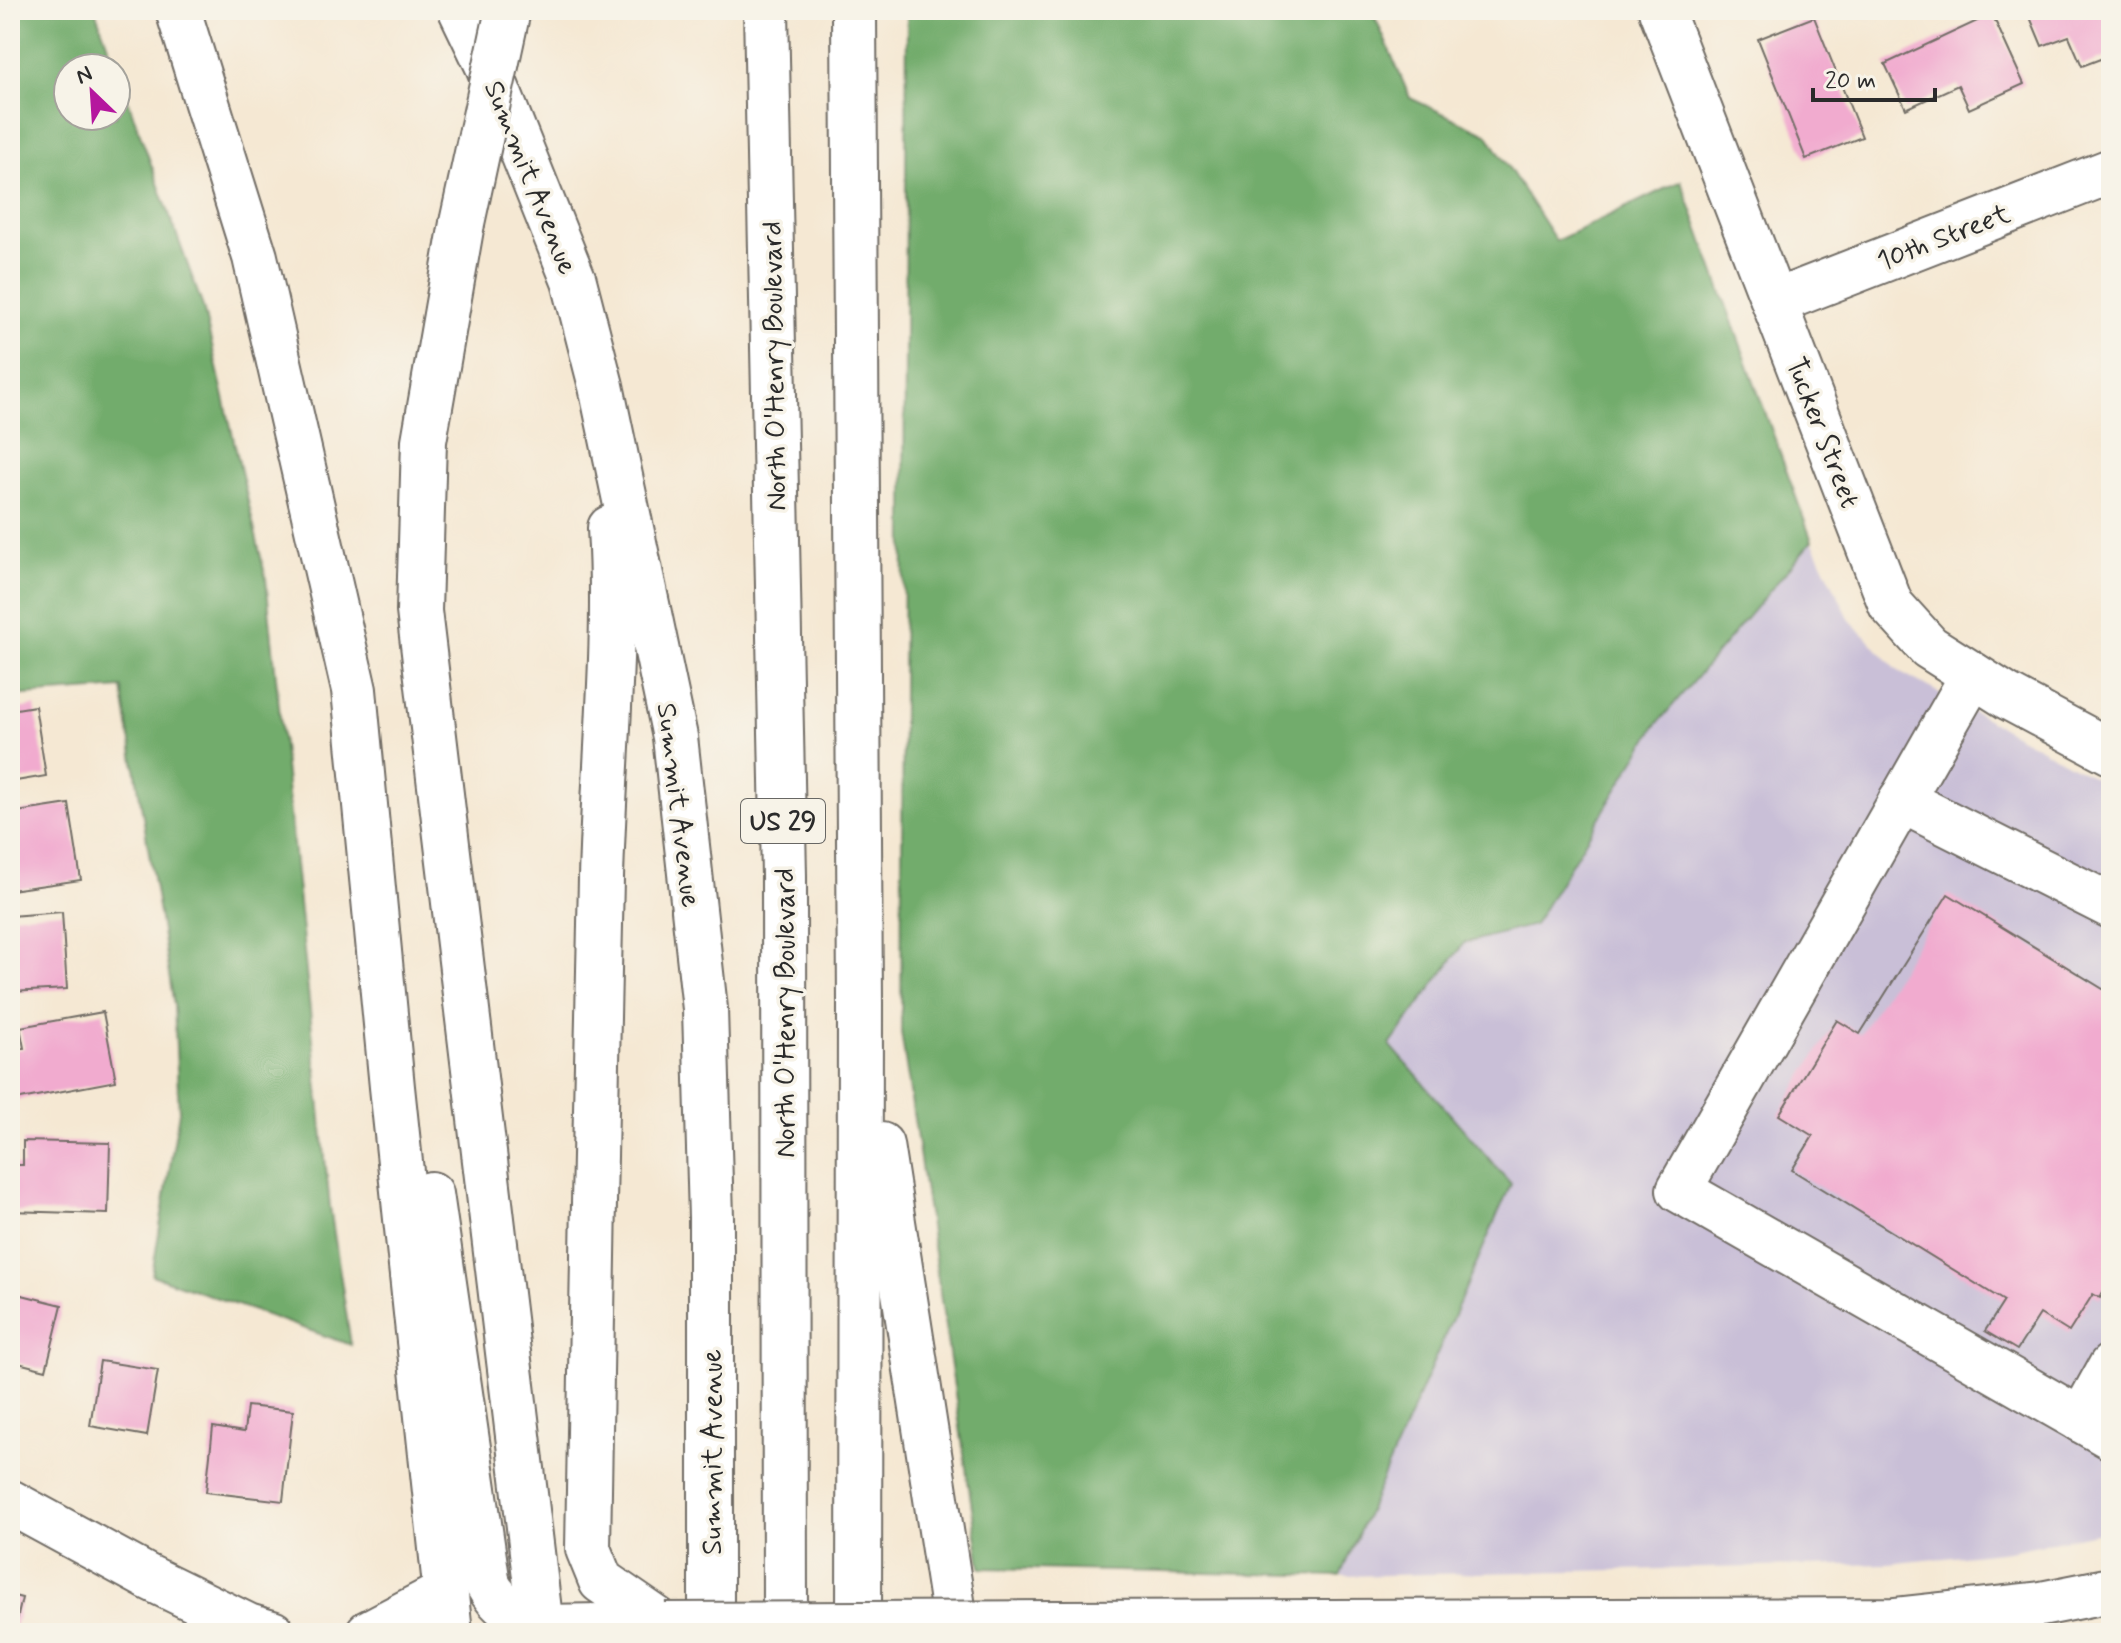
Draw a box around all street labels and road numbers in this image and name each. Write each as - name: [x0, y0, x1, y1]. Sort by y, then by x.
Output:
- street label: Summit Avenue: [474, 76, 585, 280]
- street label: 10th Street: [1872, 196, 2016, 281]
- street label: North O'Henry Boulevard: [754, 221, 797, 511]
- street label: Tucker Street: [1776, 352, 1867, 514]
- street label: Summit Avenue: [647, 701, 708, 910]
- road number: US 29: [741, 799, 825, 843]
- street label: North O'Henry Boulevard: [768, 868, 805, 1158]
- street label: Summit Avenue: [695, 1349, 732, 1555]

